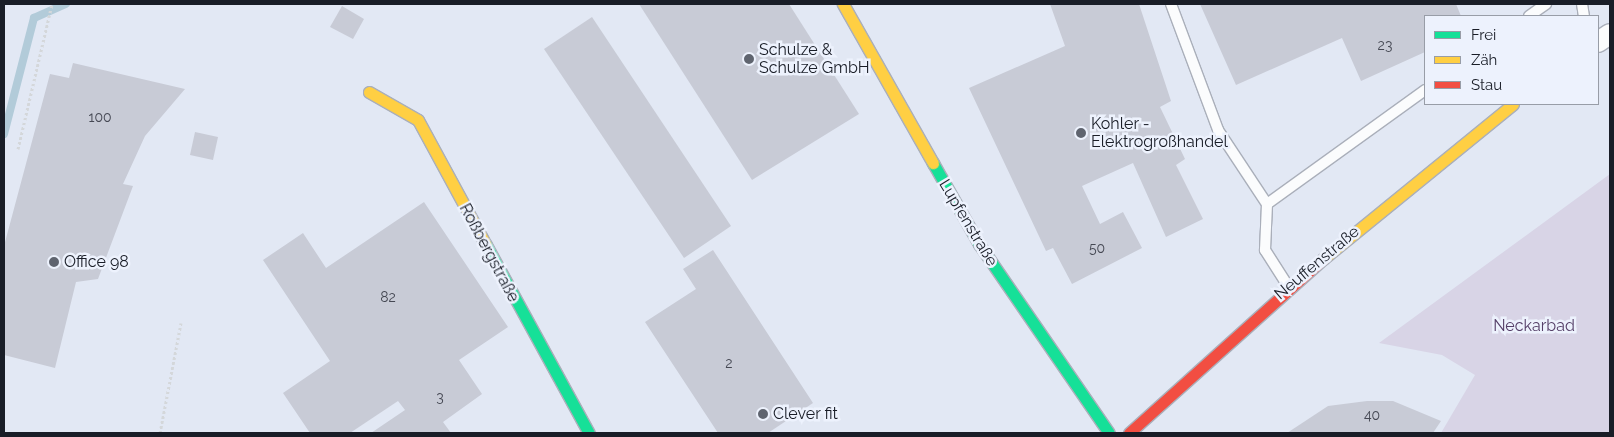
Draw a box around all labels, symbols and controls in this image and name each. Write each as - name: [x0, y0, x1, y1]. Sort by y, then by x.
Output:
- legend: [1424, 15, 1599, 105]
- text: Frei: [1471, 26, 1496, 44]
- house number: 23: [1378, 37, 1392, 53]
- place label: Schulze & Schulze GmbH: [759, 40, 870, 78]
- text: Zäh: [1471, 51, 1497, 69]
- marker: Schulze & Schulze GmbH: [743, 53, 755, 65]
- text: Stau: [1471, 76, 1502, 94]
- house number: 100: [88, 109, 112, 125]
- place label: Kohler - Elektrogroßhandel: [1091, 114, 1228, 152]
- marker: Kohler - Elektrogroßhandel: [1075, 127, 1087, 139]
- street label: Lupfenstraße: [935, 176, 1001, 270]
- street label: Roßbergstraße: [455, 201, 523, 305]
- street label: Neuffenstraße: [1271, 222, 1363, 304]
- house number: 50: [1089, 240, 1105, 256]
- place label: Office 98: [64, 252, 129, 272]
- marker: Office 98: [48, 256, 60, 268]
- house number: 82: [380, 289, 396, 305]
- park label: Neckarbad: [1493, 316, 1575, 336]
- house number: 2: [725, 355, 733, 371]
- house number: 3: [436, 389, 444, 405]
- place label: Clever fit: [773, 404, 838, 424]
- house number: 40: [1364, 407, 1380, 423]
- marker: Clever fit: [757, 408, 769, 420]

